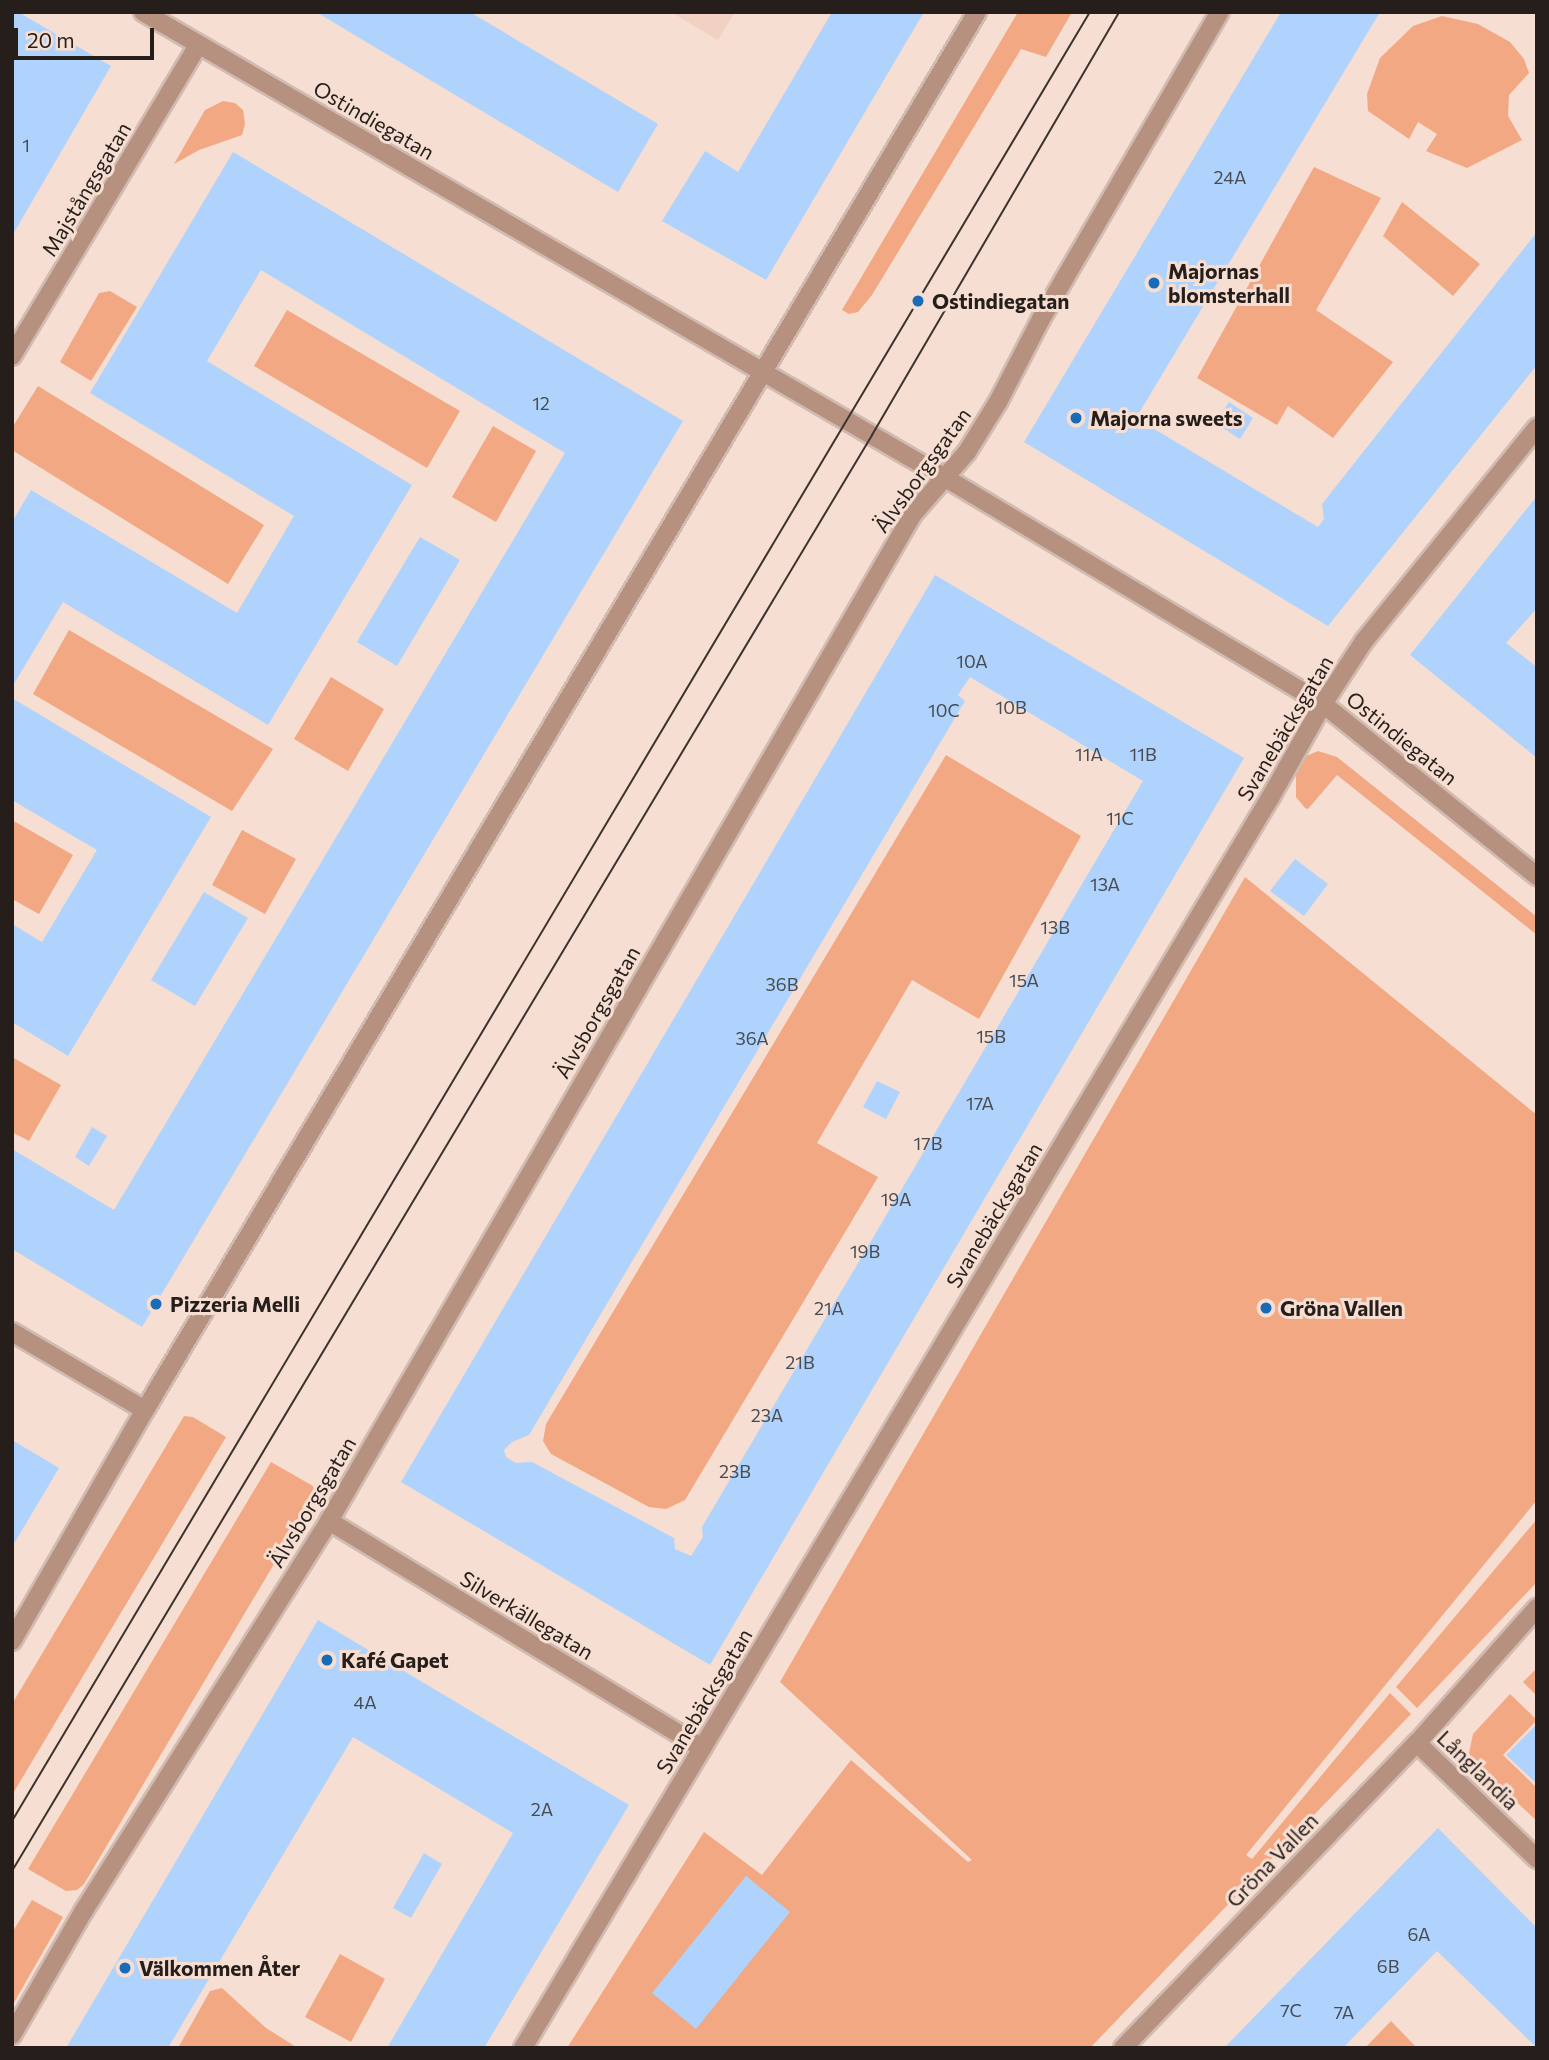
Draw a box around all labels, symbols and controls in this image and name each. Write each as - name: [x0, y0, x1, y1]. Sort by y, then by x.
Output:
- scale bar: [18, 14, 158, 58]
- text: 20 m: [27, 27, 75, 52]
- street label: Ostindiegatan: [309, 75, 439, 165]
- street label: Majstångsgatan: [36, 117, 136, 261]
- house number: 1: [22, 134, 30, 156]
- house number: 24A: [1214, 166, 1246, 188]
- place label: Majornas blomsterhall: [1168, 258, 1290, 308]
- marker: Majornas blomsterhall: [1146, 275, 1162, 291]
- place label: Ostindiegatan: [932, 288, 1069, 314]
- marker: Ostindiegatan: [910, 293, 926, 309]
- house number: 12: [532, 392, 550, 414]
- street label: Älvsborgsgatan: [868, 403, 976, 537]
- place label: Majorna sweets: [1090, 405, 1243, 431]
- marker: Majorna sweets: [1068, 410, 1084, 426]
- house number: 10A: [956, 650, 988, 672]
- street label: Svanebäcksgatan: [1232, 651, 1338, 805]
- street label: Ostindiegatan: [1342, 686, 1462, 790]
- house number: 10B: [995, 696, 1027, 718]
- house number: 10C: [928, 699, 960, 721]
- house number: 11A: [1075, 743, 1103, 765]
- house number: 11B: [1129, 743, 1157, 765]
- house number: 11C: [1106, 807, 1134, 829]
- house number: 13A: [1090, 873, 1120, 895]
- house number: 13B: [1040, 916, 1070, 938]
- street label: Älvsborgsgatan: [549, 942, 645, 1082]
- house number: 15A: [1009, 969, 1039, 991]
- house number: 36B: [766, 973, 798, 995]
- house number: 15B: [976, 1025, 1006, 1047]
- house number: 36A: [735, 1027, 769, 1049]
- house number: 17A: [966, 1092, 994, 1114]
- house number: 17B: [914, 1132, 942, 1154]
- street label: Svanebäcksgatan: [941, 1138, 1047, 1292]
- house number: 19A: [881, 1188, 911, 1210]
- house number: 19B: [850, 1240, 880, 1262]
- place label: Pizzeria Melli: [170, 1291, 300, 1317]
- place label: Gröna Vallen: [1280, 1295, 1403, 1321]
- marker: Pizzeria Melli: [148, 1296, 164, 1312]
- house number: 21A: [814, 1297, 844, 1319]
- marker: Gröna Vallen: [1258, 1300, 1274, 1316]
- house number: 21B: [785, 1351, 815, 1373]
- house number: 23A: [751, 1404, 783, 1426]
- street label: Älvsborgsgatan: [263, 1432, 361, 1572]
- house number: 23B: [719, 1460, 751, 1482]
- street label: Silverkällegatan: [456, 1565, 598, 1665]
- street label: Svanebäcksgatan: [651, 1624, 757, 1778]
- place label: Kafé Gapet: [341, 1647, 449, 1673]
- marker: Kafé Gapet: [319, 1652, 335, 1668]
- house number: 4A: [353, 1691, 377, 1713]
- street label: Långlandia: [1432, 1725, 1524, 1815]
- house number: 2A: [531, 1798, 553, 1820]
- street label: Gröna Vallen: [1221, 1808, 1323, 1912]
- house number: 6A: [1408, 1923, 1430, 1945]
- place label: Välkommen Åter: [139, 1955, 300, 1981]
- house number: 6B: [1377, 1955, 1399, 1977]
- marker: Välkommen Åter: [117, 1960, 133, 1976]
- house number: 7C: [1280, 1999, 1302, 2021]
- house number: 7A: [1334, 2001, 1354, 2023]

